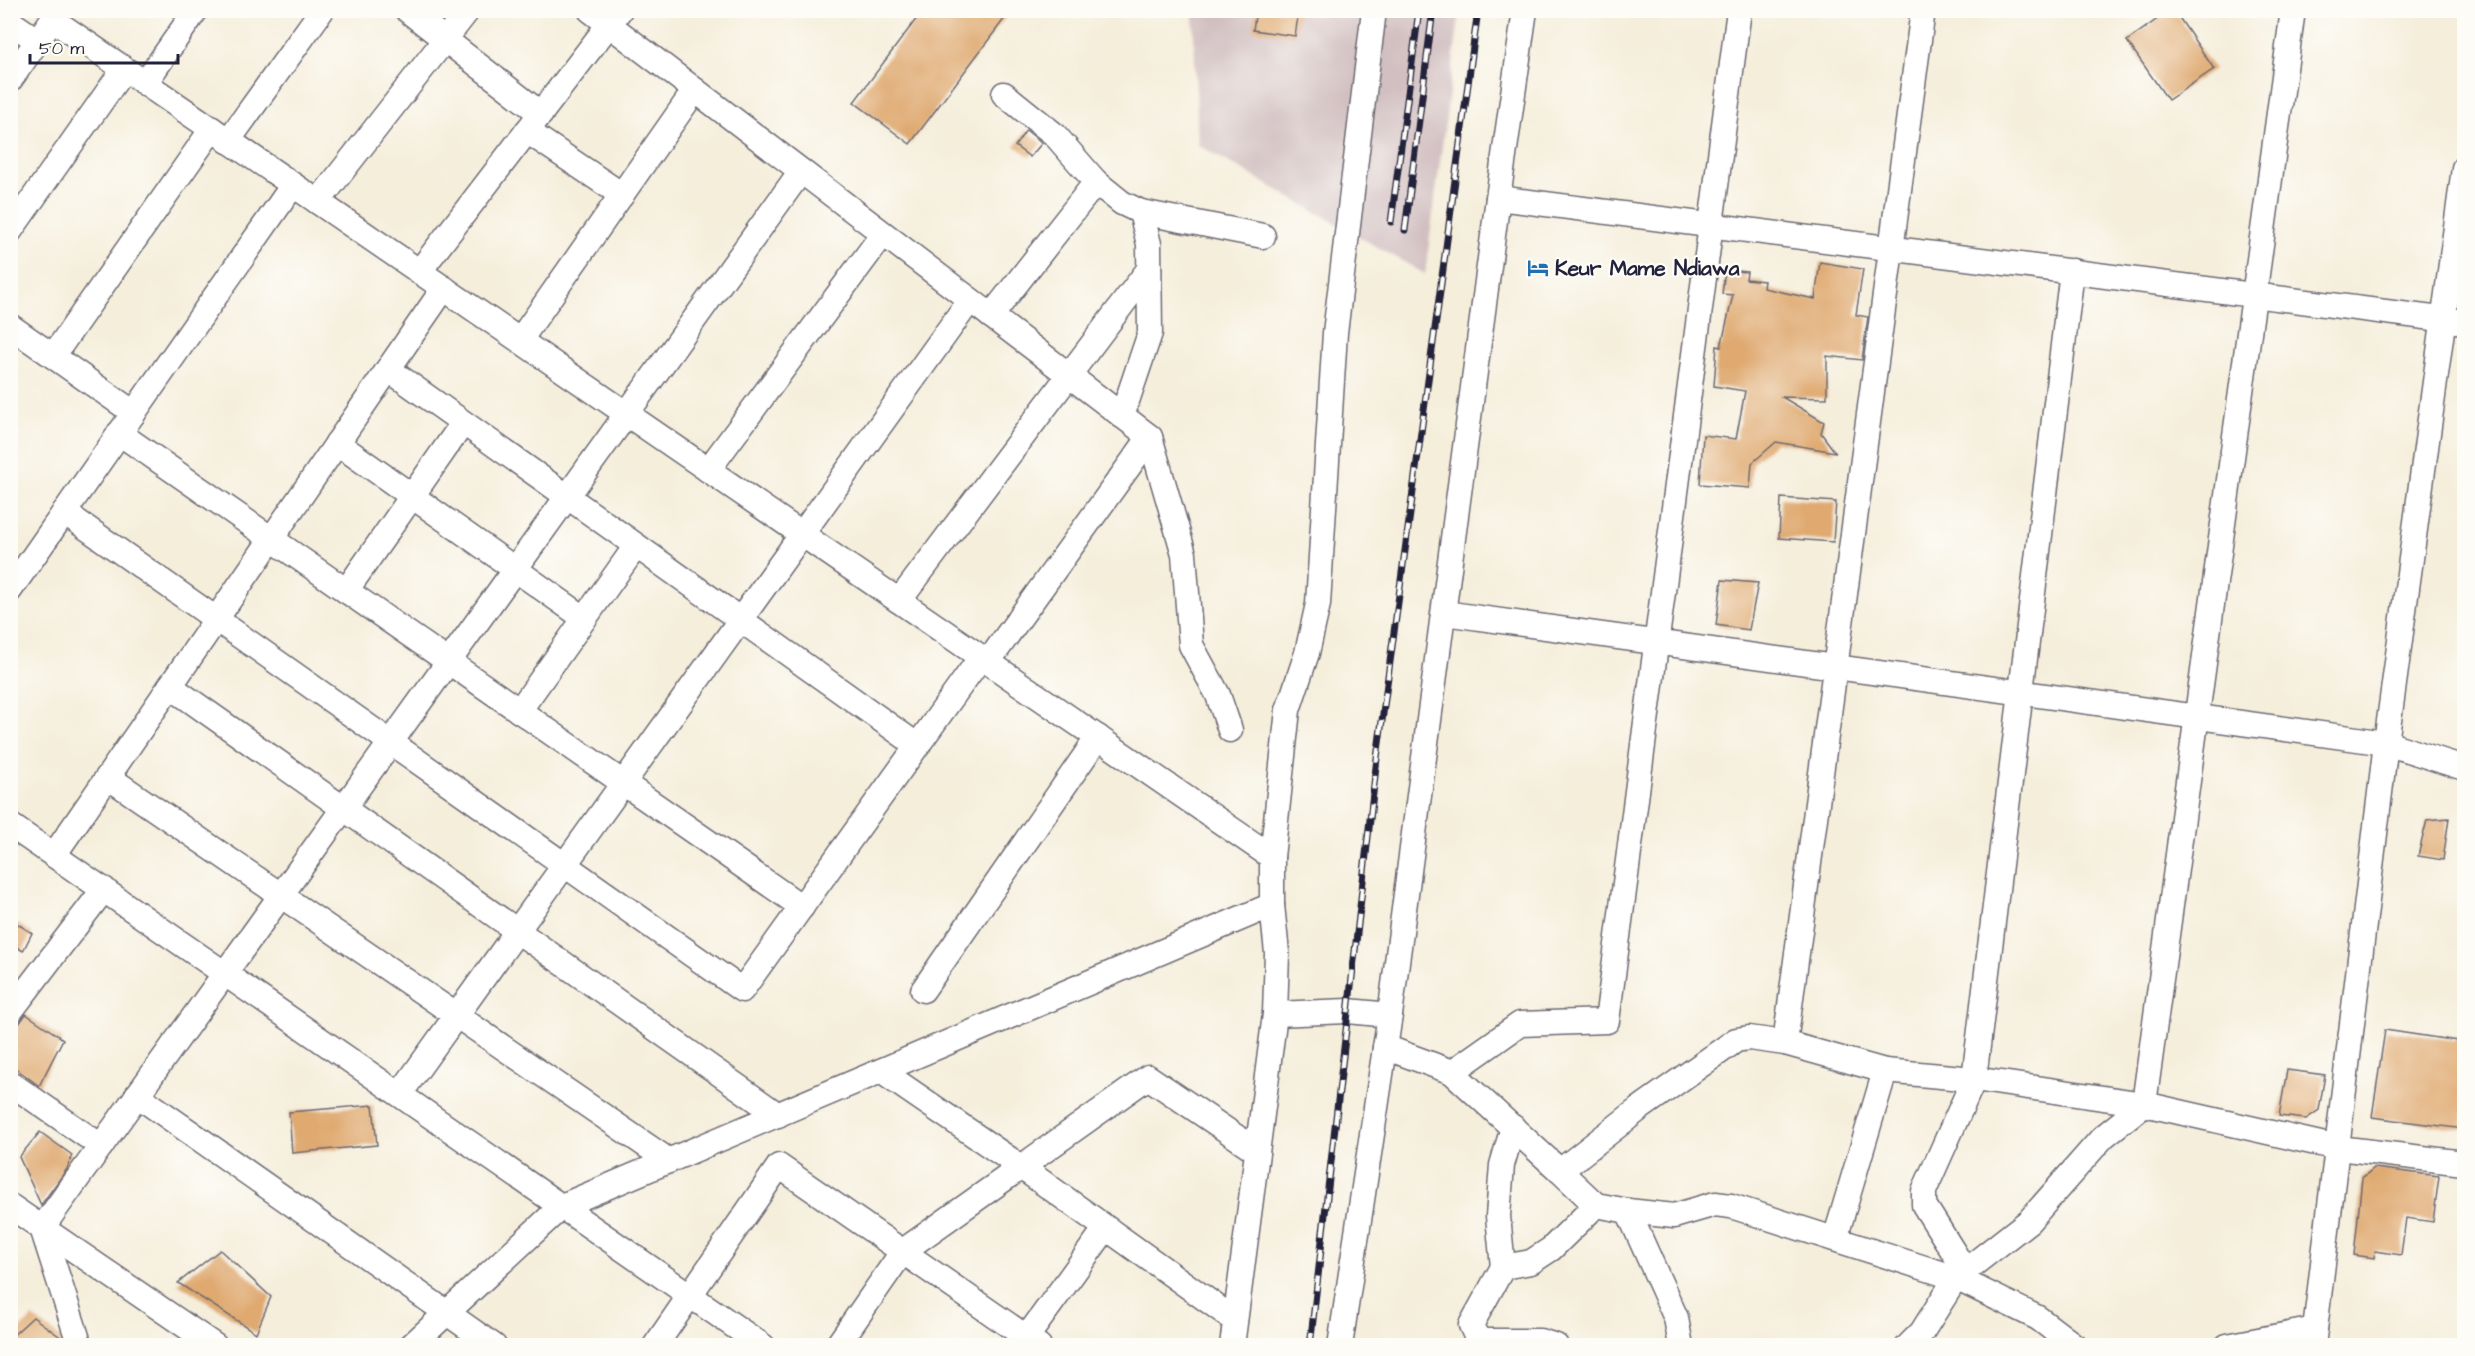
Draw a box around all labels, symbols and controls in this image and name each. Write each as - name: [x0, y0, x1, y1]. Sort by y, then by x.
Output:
- scale bar: [30, 27, 178, 65]
- text: 50 m: [39, 36, 84, 61]
- place label: Keur Mame Ndiawa: [1555, 254, 1740, 283]
- hotel icon: Keur Mame Ndiawa: [1526, 256, 1550, 280]

